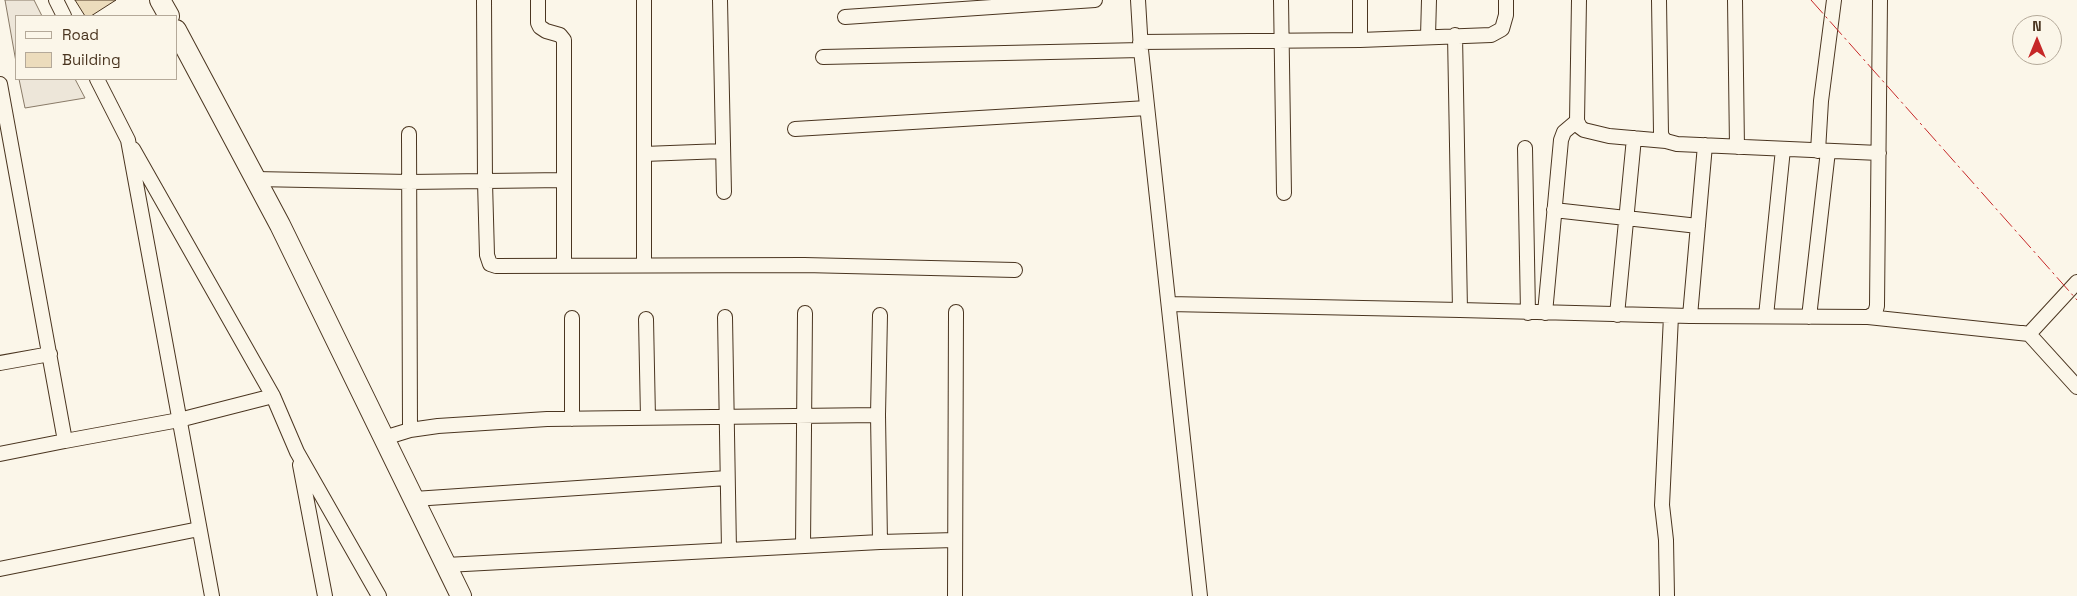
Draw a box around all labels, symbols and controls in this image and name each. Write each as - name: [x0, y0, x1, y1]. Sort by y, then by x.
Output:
- legend: [15, 15, 178, 80]
- north arrow: [2012, 15, 2062, 65]
- text: N: [2032, 17, 2042, 35]
- text: Road: [62, 25, 99, 44]
- text: Building: [62, 50, 121, 69]

